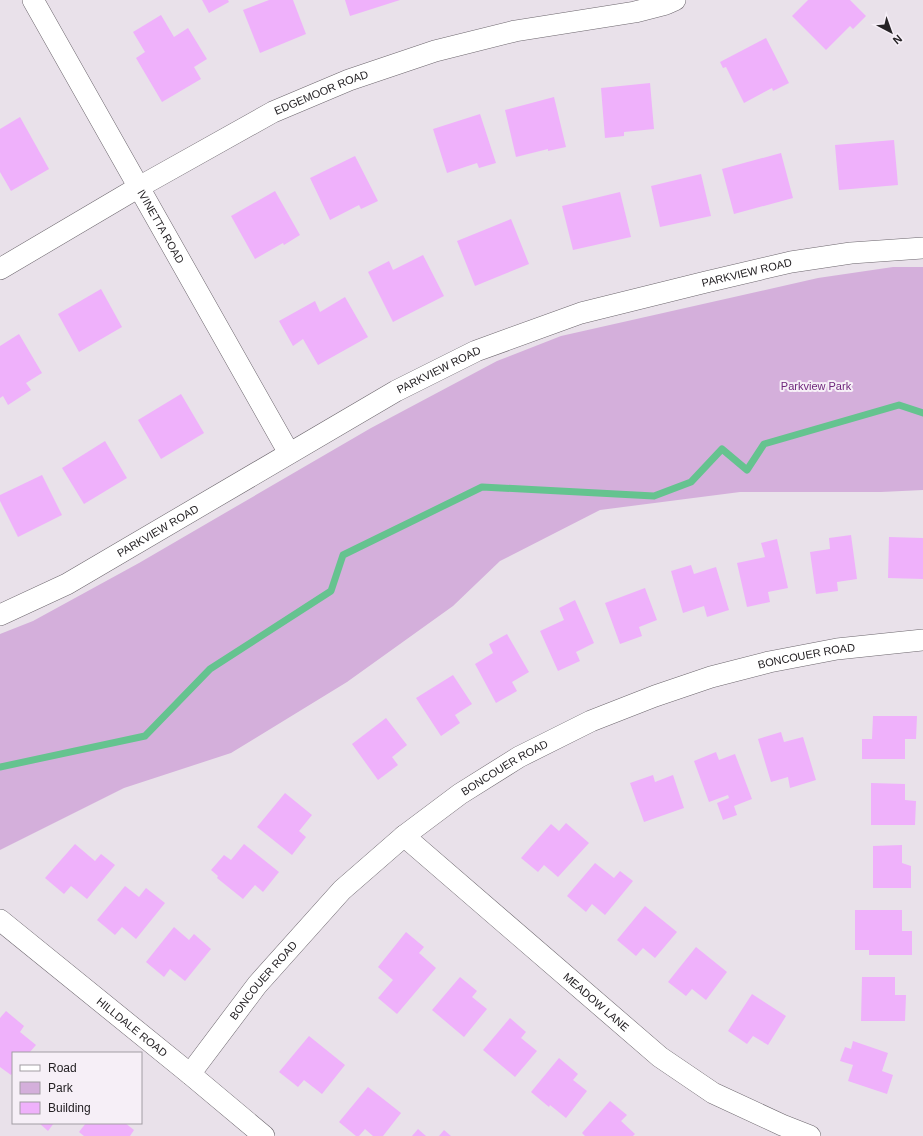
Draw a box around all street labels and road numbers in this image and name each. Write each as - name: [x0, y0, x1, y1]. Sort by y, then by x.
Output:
- street label: EDGEMOOR ROAD: [272, 68, 370, 117]
- street label: IVINETTA ROAD: [135, 187, 187, 265]
- street label: PARKVIEW ROAD: [700, 256, 793, 289]
- street label: PARKVIEW ROAD: [395, 344, 482, 396]
- street label: PARKVIEW ROAD: [115, 502, 201, 559]
- street label: BONCOUER ROAD: [757, 641, 856, 671]
- street label: BONCOUER ROAD: [459, 738, 550, 798]
- street label: BONCOUER ROAD: [227, 939, 299, 1022]
- street label: MEADOW LANE: [561, 970, 631, 1034]
- street label: HILLDALE ROAD: [95, 995, 170, 1059]

